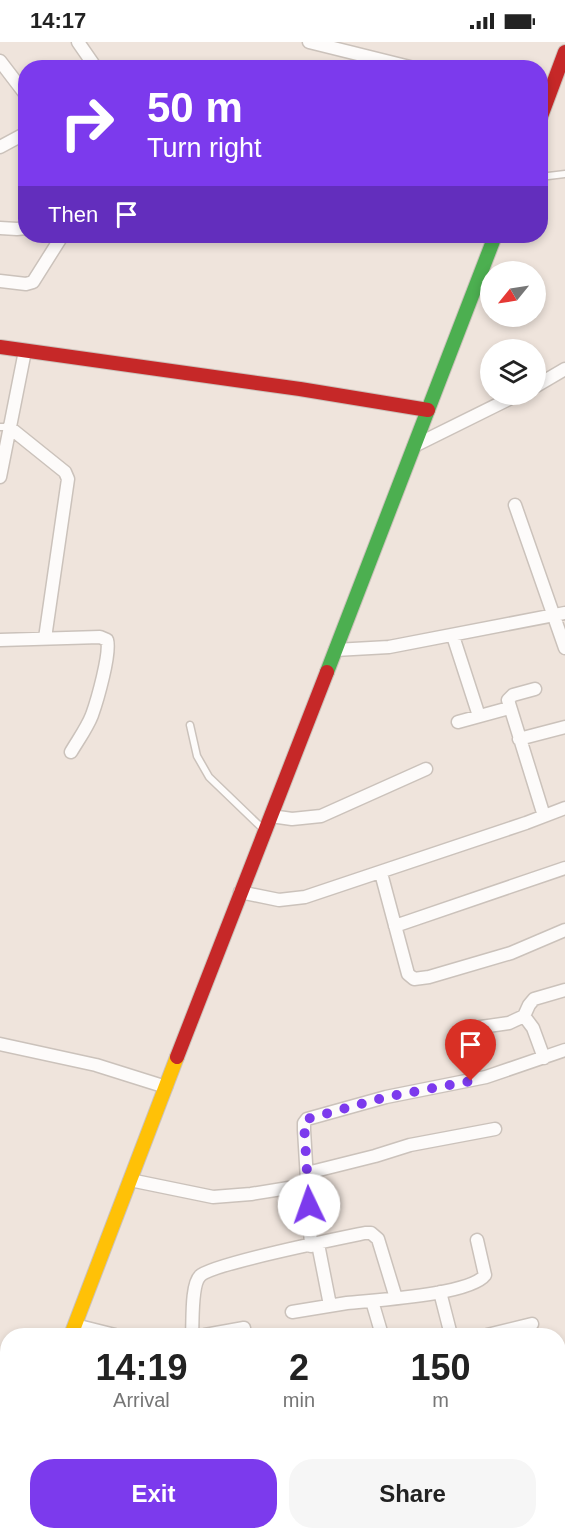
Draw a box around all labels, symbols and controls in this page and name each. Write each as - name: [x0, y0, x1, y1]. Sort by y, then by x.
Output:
- text: 14:17: [30, 8, 86, 33]
- icon: right: [48, 84, 126, 162]
- text: 50 m: [147, 84, 243, 131]
- text: Turn right: [147, 133, 262, 163]
- icon: arrive: [110, 198, 143, 231]
- text: Then: [48, 202, 98, 227]
- north arrow: [480, 261, 546, 327]
- map controls: [480, 261, 546, 405]
- button: layers: [480, 339, 546, 405]
- pin: [445, 1019, 496, 1081]
- icon: arrive: [454, 1028, 487, 1061]
- position arrow: [277, 1173, 341, 1237]
- text: 14:19: [95, 1347, 187, 1388]
- text: 2: [289, 1347, 309, 1388]
- text: 150: [410, 1347, 471, 1388]
- text: Arrival: [113, 1389, 170, 1411]
- text: min: [283, 1389, 315, 1411]
- text: m: [432, 1389, 449, 1411]
- button: Exit: [30, 1459, 277, 1528]
- button: Share: [289, 1459, 536, 1528]

